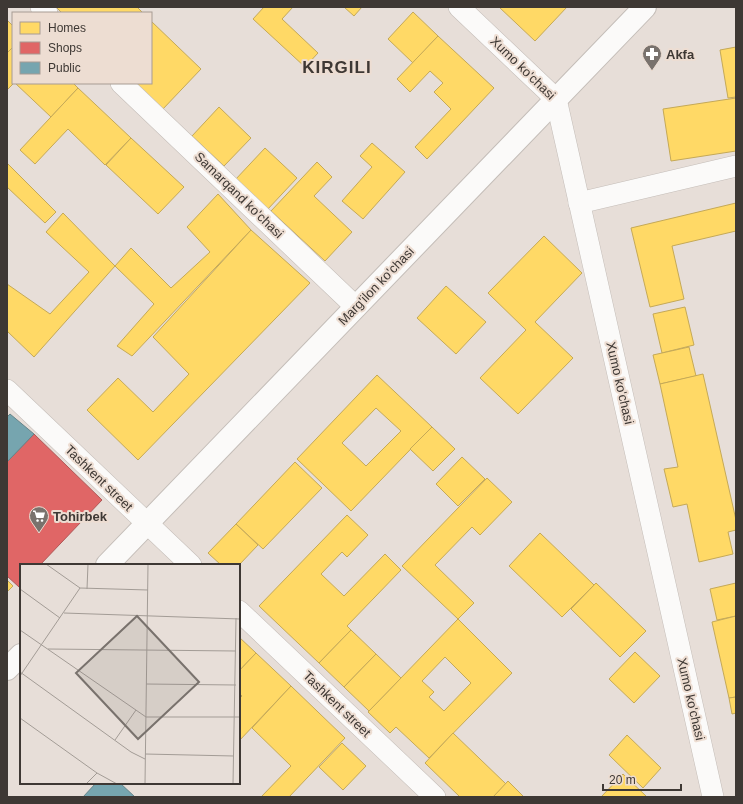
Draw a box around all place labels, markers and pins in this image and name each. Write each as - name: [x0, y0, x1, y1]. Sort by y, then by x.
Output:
- pharmacy icon: Akfa: [641, 43, 663, 71]
- place label: Akfa: [666, 47, 695, 62]
- supermarket icon: Tohirbek: [28, 505, 50, 533]
- place label: Tohirbek: [53, 509, 108, 524]

